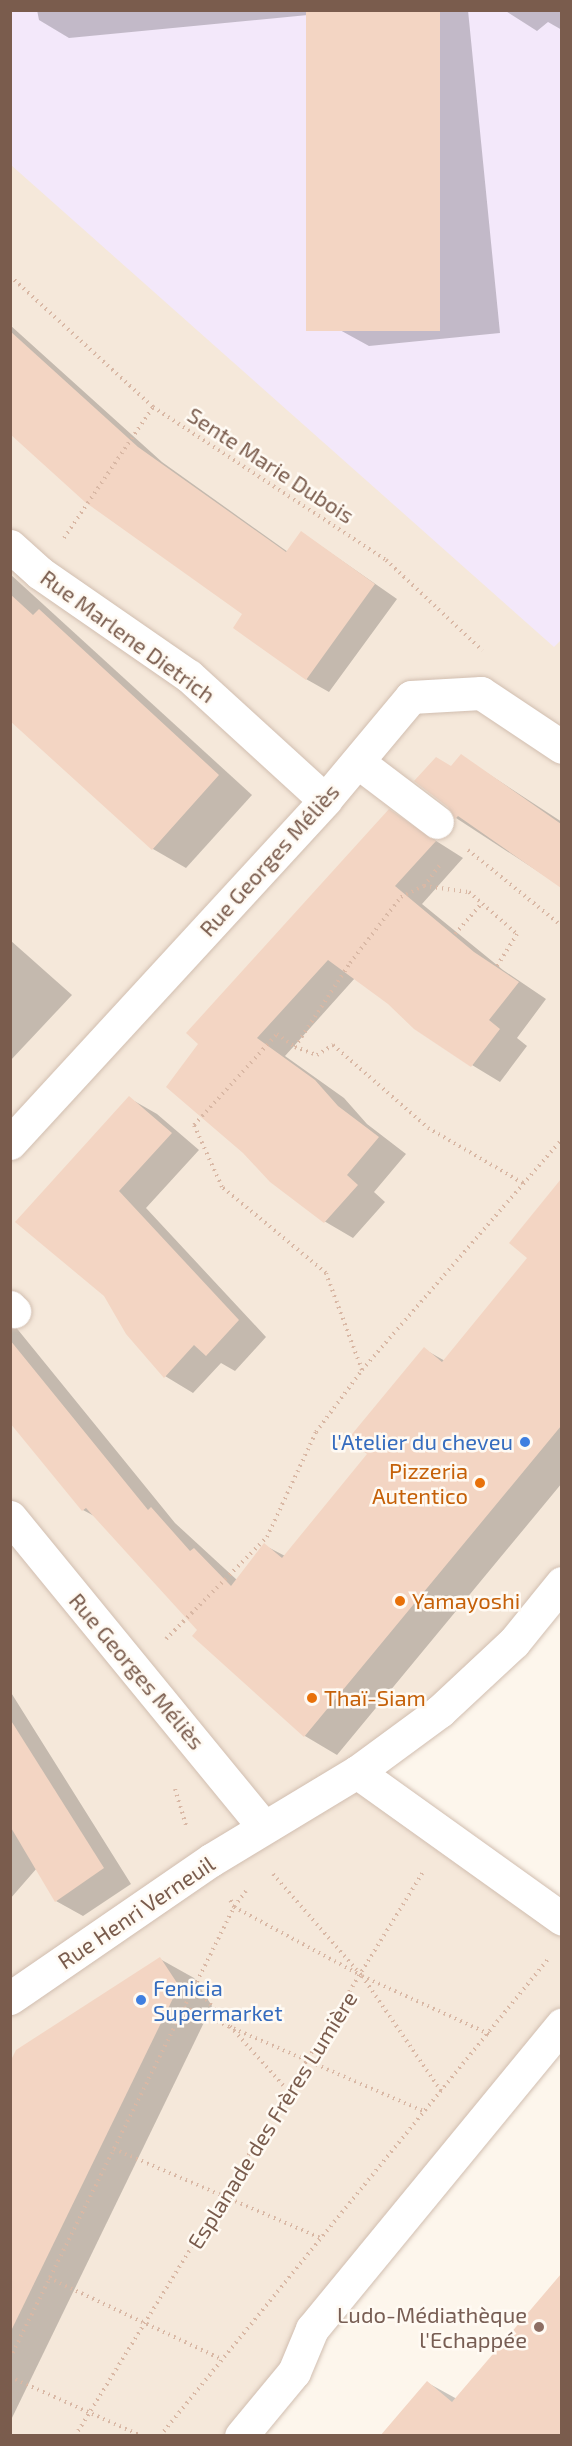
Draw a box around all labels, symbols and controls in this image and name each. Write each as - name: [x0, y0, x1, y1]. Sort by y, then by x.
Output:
- street label: Sente Marie Dubois: [183, 401, 359, 529]
- street label: Rue Marlene Dietrich: [36, 564, 220, 708]
- street label: Rue Georges Méliès: [194, 778, 344, 942]
- place label: l'Atelier du cheveu: [331, 1429, 513, 1455]
- marker: l'Atelier du cheveu: [518, 1435, 532, 1449]
- place label: Pizzeria Autentico: [372, 1457, 468, 1508]
- marker: Pizzeria Autentico: [473, 1476, 487, 1490]
- street label: Rue Georges Méliès: [64, 1587, 210, 1755]
- place label: Yamayoshi: [412, 1588, 520, 1614]
- marker: Yamayoshi: [393, 1594, 407, 1608]
- place label: Thaï-Siam: [324, 1685, 426, 1711]
- marker: Thaï-Siam: [305, 1691, 319, 1705]
- street label: Rue Henri Verneuil: [52, 1850, 220, 1974]
- place label: Fenicia Supermarket: [153, 1974, 283, 2026]
- street label: Esplanade des Frères Lumière: [182, 1986, 362, 2254]
- marker: Fenicia Supermarket: [134, 1993, 148, 2007]
- place label: Ludo-Médiathèque l'Echappée: [337, 2301, 527, 2352]
- marker: Ludo-Médiathèque l'Echappée: [532, 2320, 546, 2334]

